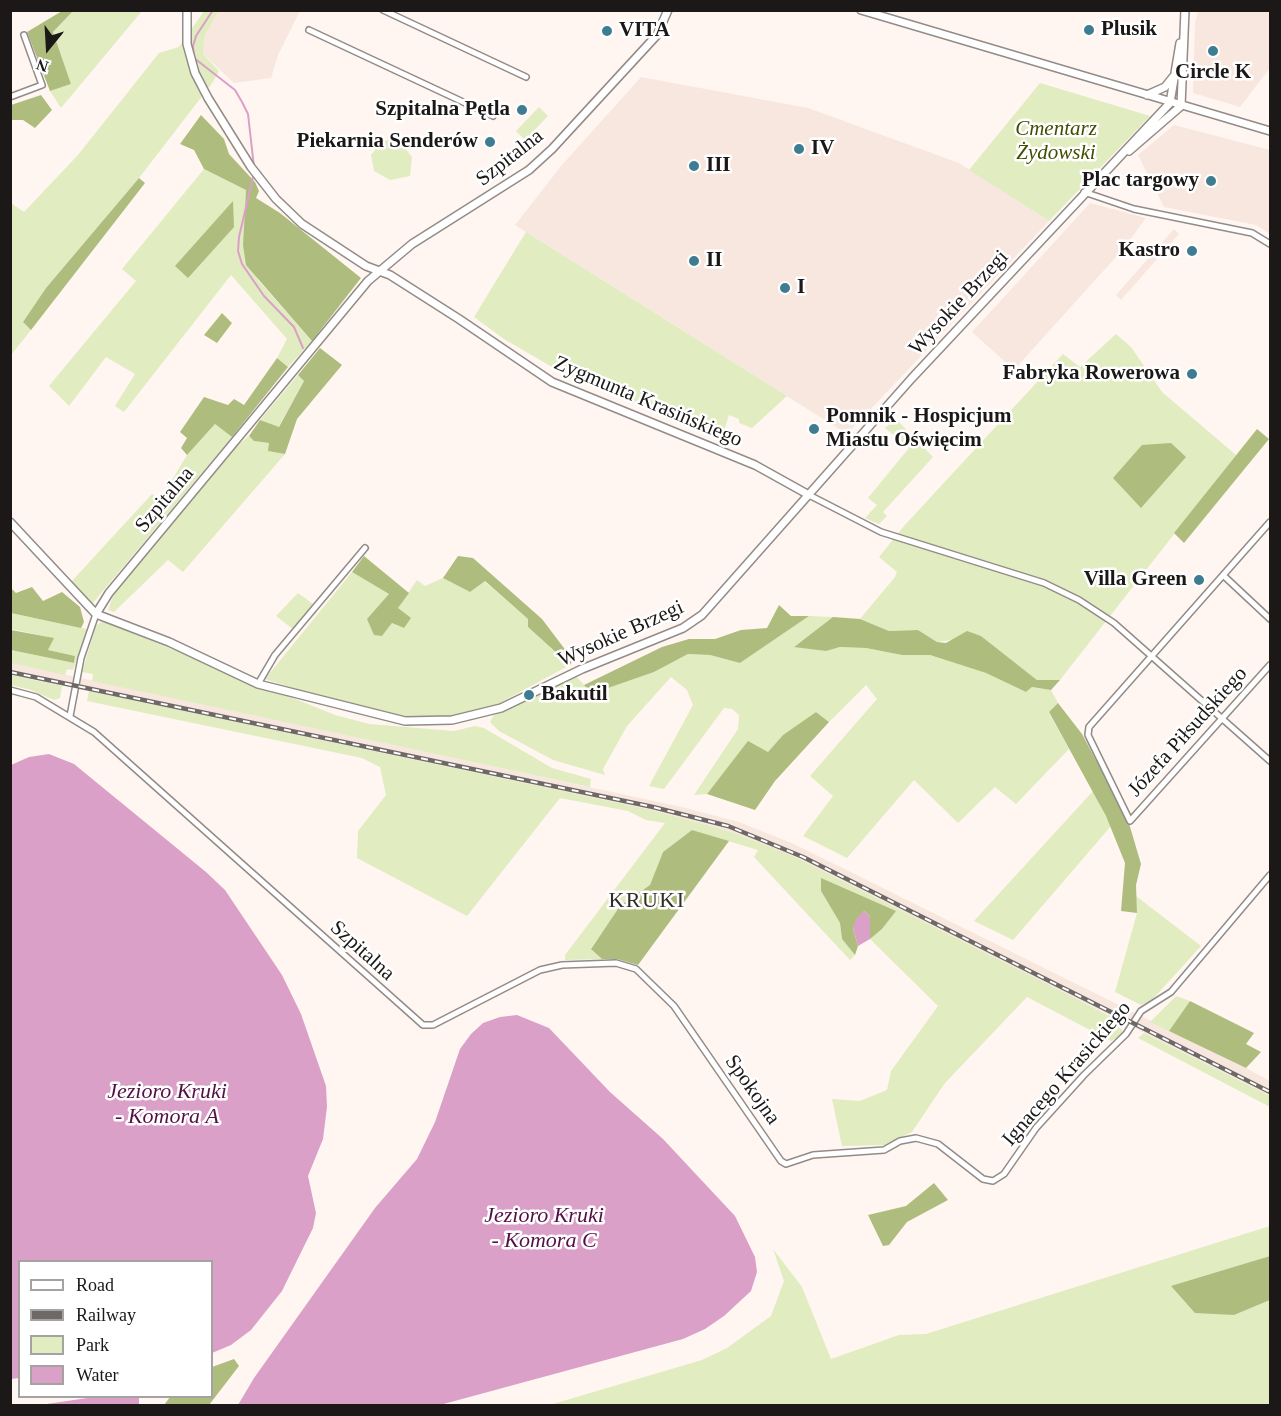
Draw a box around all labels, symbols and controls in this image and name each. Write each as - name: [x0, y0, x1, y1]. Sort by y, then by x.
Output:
- place label: Plusik: [1101, 17, 1157, 43]
- north arrow: [18, 18, 78, 78]
- place label: VITA: [619, 18, 670, 44]
- marker: Plusik: [1082, 23, 1096, 37]
- marker: VITA: [600, 24, 614, 38]
- marker: Circle K: [1206, 44, 1220, 58]
- text: N: [34, 56, 50, 75]
- place label: Circle K: [1175, 60, 1251, 86]
- place label: Szpitalna Pętla: [375, 97, 510, 123]
- marker: Szpitalna Pętla: [515, 103, 529, 117]
- park label: Cmentarz Żydowski: [1015, 116, 1097, 166]
- street label: Szpitalna: [471, 124, 549, 192]
- place label: Piekarnia Senderów: [297, 129, 478, 155]
- marker: Piekarnia Senderów: [483, 135, 497, 149]
- place label: IV: [811, 136, 834, 162]
- marker: IV: [792, 142, 806, 156]
- place label: III: [706, 153, 731, 179]
- marker: III: [687, 159, 701, 173]
- place label: Plac targowy: [1082, 168, 1199, 194]
- marker: Plac targowy: [1204, 174, 1218, 188]
- place label: Kastro: [1119, 238, 1180, 264]
- marker: Kastro: [1185, 244, 1199, 258]
- street label: Wysokie Brzegi: [904, 245, 1014, 361]
- place label: II: [706, 248, 722, 274]
- marker: II: [687, 254, 701, 268]
- place label: I: [797, 275, 805, 301]
- marker: I: [778, 281, 792, 295]
- street label: Zygmunta Krasińskiego: [550, 351, 746, 453]
- place label: Fabryka Rowerowa: [1002, 361, 1180, 387]
- marker: Fabryka Rowerowa: [1185, 367, 1199, 381]
- place label: Pomnik - Hospicjum Miastu Oświęcim: [826, 404, 1012, 454]
- marker: Pomnik - Hospicjum Miastu Oświęcim: [807, 422, 821, 436]
- street label: Szpitalna: [130, 462, 200, 538]
- place label: Villa Green: [1084, 567, 1187, 593]
- marker: Villa Green: [1192, 573, 1206, 587]
- street label: Wysokie Brzegi: [554, 595, 688, 673]
- street label: Józefa Piłsudskiego: [1123, 662, 1253, 802]
- place label: Bakutil: [541, 682, 608, 708]
- marker: Bakutil: [522, 688, 536, 702]
- district label: KRUKI: [608, 888, 686, 914]
- street label: Szpitalna: [325, 915, 399, 987]
- street label: Ignacego Krasickiego: [997, 996, 1137, 1152]
- street label: Spokojna: [719, 1050, 785, 1130]
- water label: Jezioro Kruki - Komora A: [107, 1079, 227, 1130]
- water label: Jezioro Kruki - Komora C: [484, 1203, 604, 1254]
- legend: [18, 1260, 213, 1398]
- text: Road: [76, 1275, 114, 1295]
- text: Railway: [76, 1305, 136, 1325]
- text: Park: [76, 1335, 109, 1355]
- text: Water: [76, 1365, 119, 1385]

